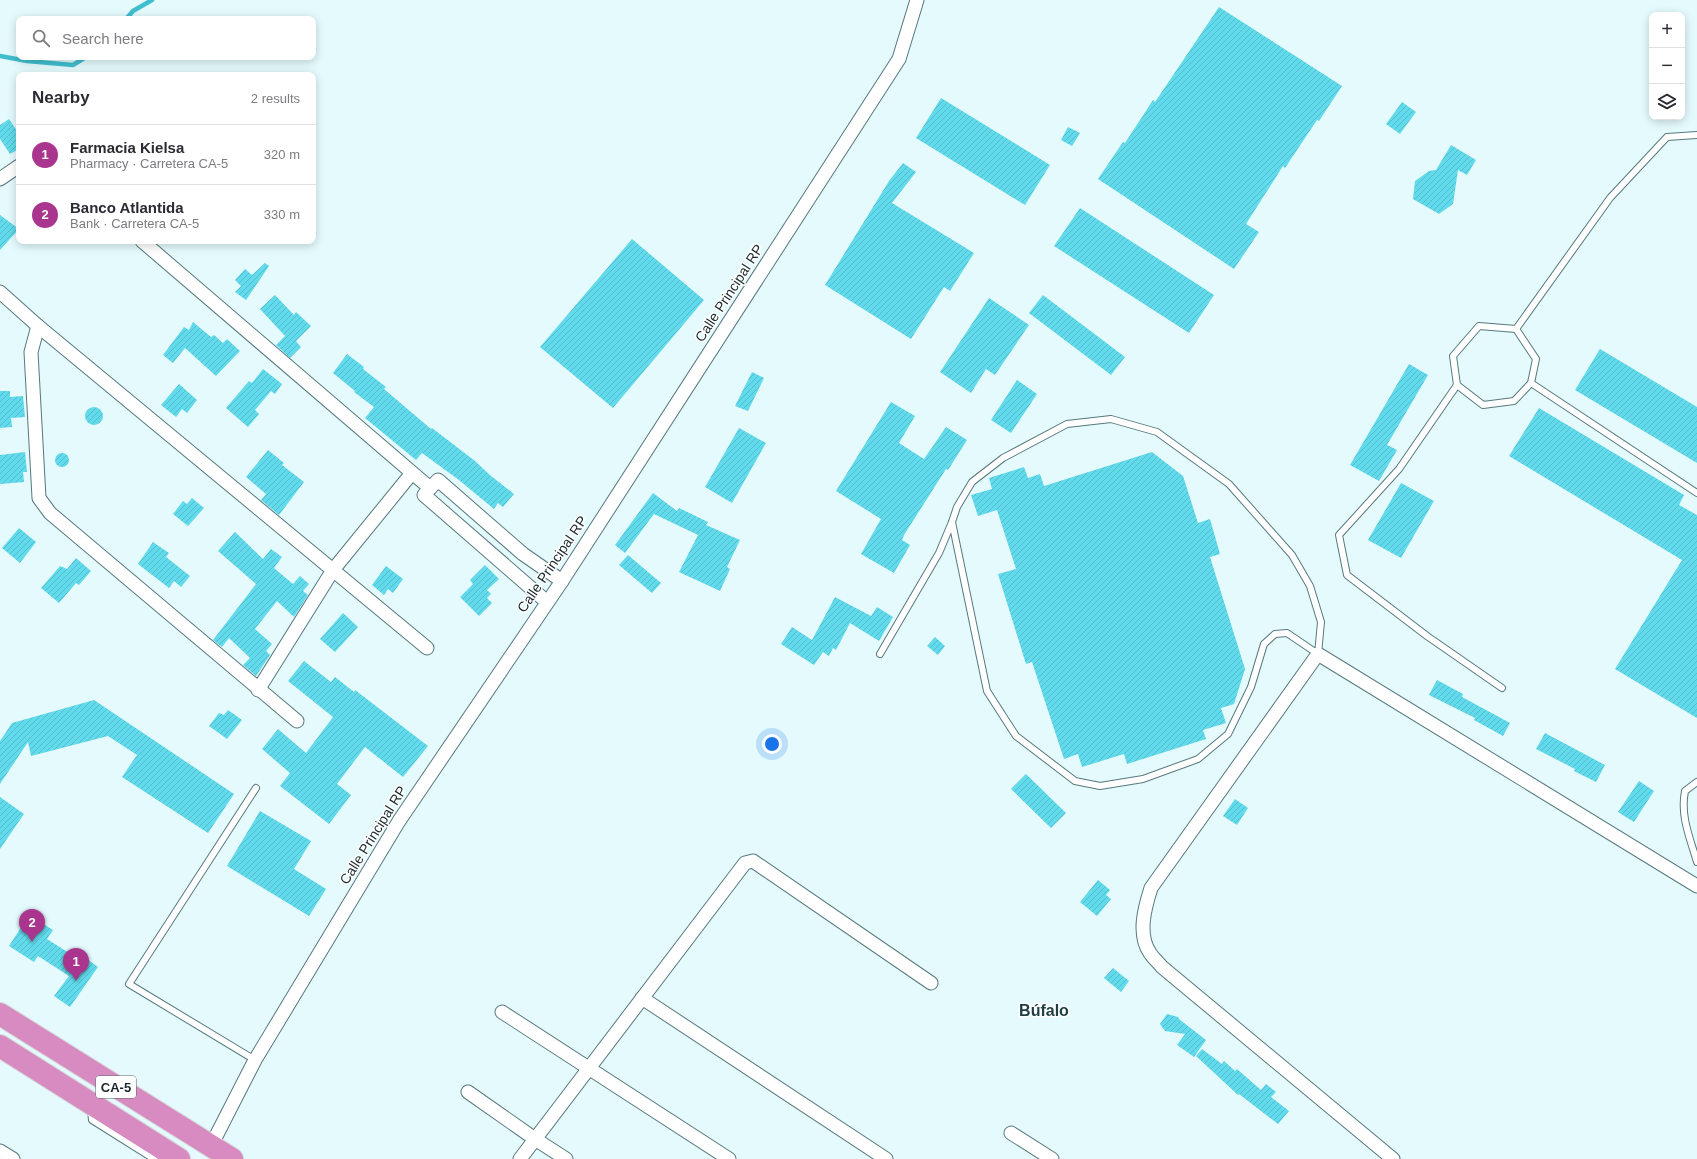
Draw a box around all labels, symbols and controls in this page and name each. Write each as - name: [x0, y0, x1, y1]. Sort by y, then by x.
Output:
- map controls: [1649, 12, 1685, 120]
- button: +: [1649, 12, 1685, 48]
- search box: [16, 16, 316, 60]
- icon: search: [30, 27, 52, 49]
- text: Search here: [62, 30, 144, 47]
- button: −: [1649, 48, 1685, 84]
- button: layers: [1649, 84, 1685, 120]
- text: Nearby: [32, 88, 90, 107]
- text: 2 results: [251, 91, 300, 106]
- text: Farmacia Kielsa: [70, 139, 184, 156]
- text: 1: [41, 147, 49, 162]
- text: 320 m: [264, 147, 300, 162]
- text: Pharmacy · Carretera CA-5: [70, 156, 228, 171]
- text: Banco Atlantida: [70, 199, 184, 216]
- text: 2: [41, 207, 49, 222]
- text: 330 m: [264, 207, 300, 222]
- text: Bank · Carretera CA-5: [70, 216, 199, 231]
- street label: Calle Principal RP: [692, 241, 766, 345]
- street label: Calle Principal RP: [514, 513, 590, 615]
- your location: [762, 734, 782, 754]
- street label: Calle Principal RP: [336, 783, 410, 887]
- pin: 2: [19, 909, 45, 942]
- pin: 1: [63, 948, 89, 981]
- district label: Búfalo: [1019, 1002, 1069, 1019]
- road number: CA-5: [96, 1076, 136, 1098]

